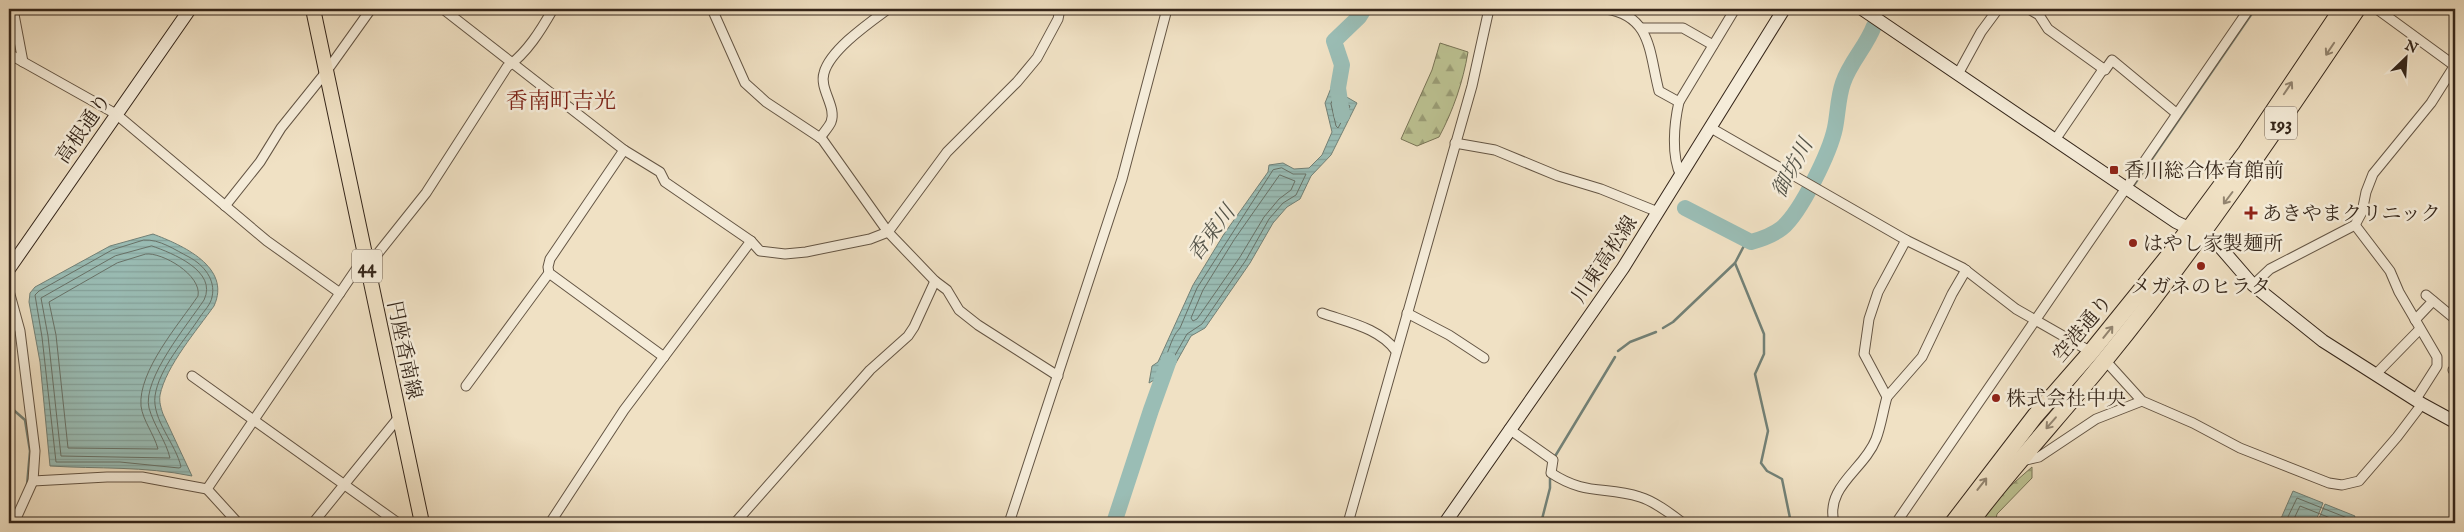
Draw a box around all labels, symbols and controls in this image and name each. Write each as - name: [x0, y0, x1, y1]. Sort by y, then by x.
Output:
- north arrow: [2382, 32, 2432, 82]
- text: N: [2401, 36, 2420, 58]
- one-way arrow: [2324, 42, 2334, 56]
- one-way arrow: [2284, 82, 2294, 96]
- district label: 香南町吉光: [506, 88, 616, 116]
- street label: 高根通り: [51, 89, 117, 169]
- road number: 193: [2265, 106, 2297, 140]
- water label: 御坊川: [1767, 133, 1821, 203]
- place label: 香川総合体育館前: [2124, 159, 2284, 184]
- marker: 香川総合体育館前: [2108, 164, 2120, 176]
- one-way arrow: [2223, 191, 2233, 205]
- water label: 香東川: [1182, 199, 1243, 267]
- place label: あきやまクリニック: [2262, 202, 2441, 227]
- marker: あきやまクリニック: [2244, 206, 2258, 220]
- street label: 川東高松線: [1567, 211, 1644, 308]
- place label: はやし家製麺所: [2143, 232, 2283, 257]
- marker: はやし家製麺所: [2127, 237, 2139, 249]
- road number: 44: [352, 250, 382, 282]
- marker: メガネのヒラタ: [2195, 260, 2207, 272]
- place label: メガネのヒラタ: [2131, 275, 2271, 300]
- street label: 空港通り: [2048, 290, 2118, 368]
- street label: 円座香南線: [381, 299, 426, 402]
- one-way arrow: [2102, 326, 2113, 339]
- place label: 株式会社中央: [2006, 387, 2126, 412]
- marker: 株式会社中央: [1990, 392, 2002, 404]
- one-way arrow: [2046, 416, 2057, 429]
- one-way arrow: [1977, 478, 1988, 491]

